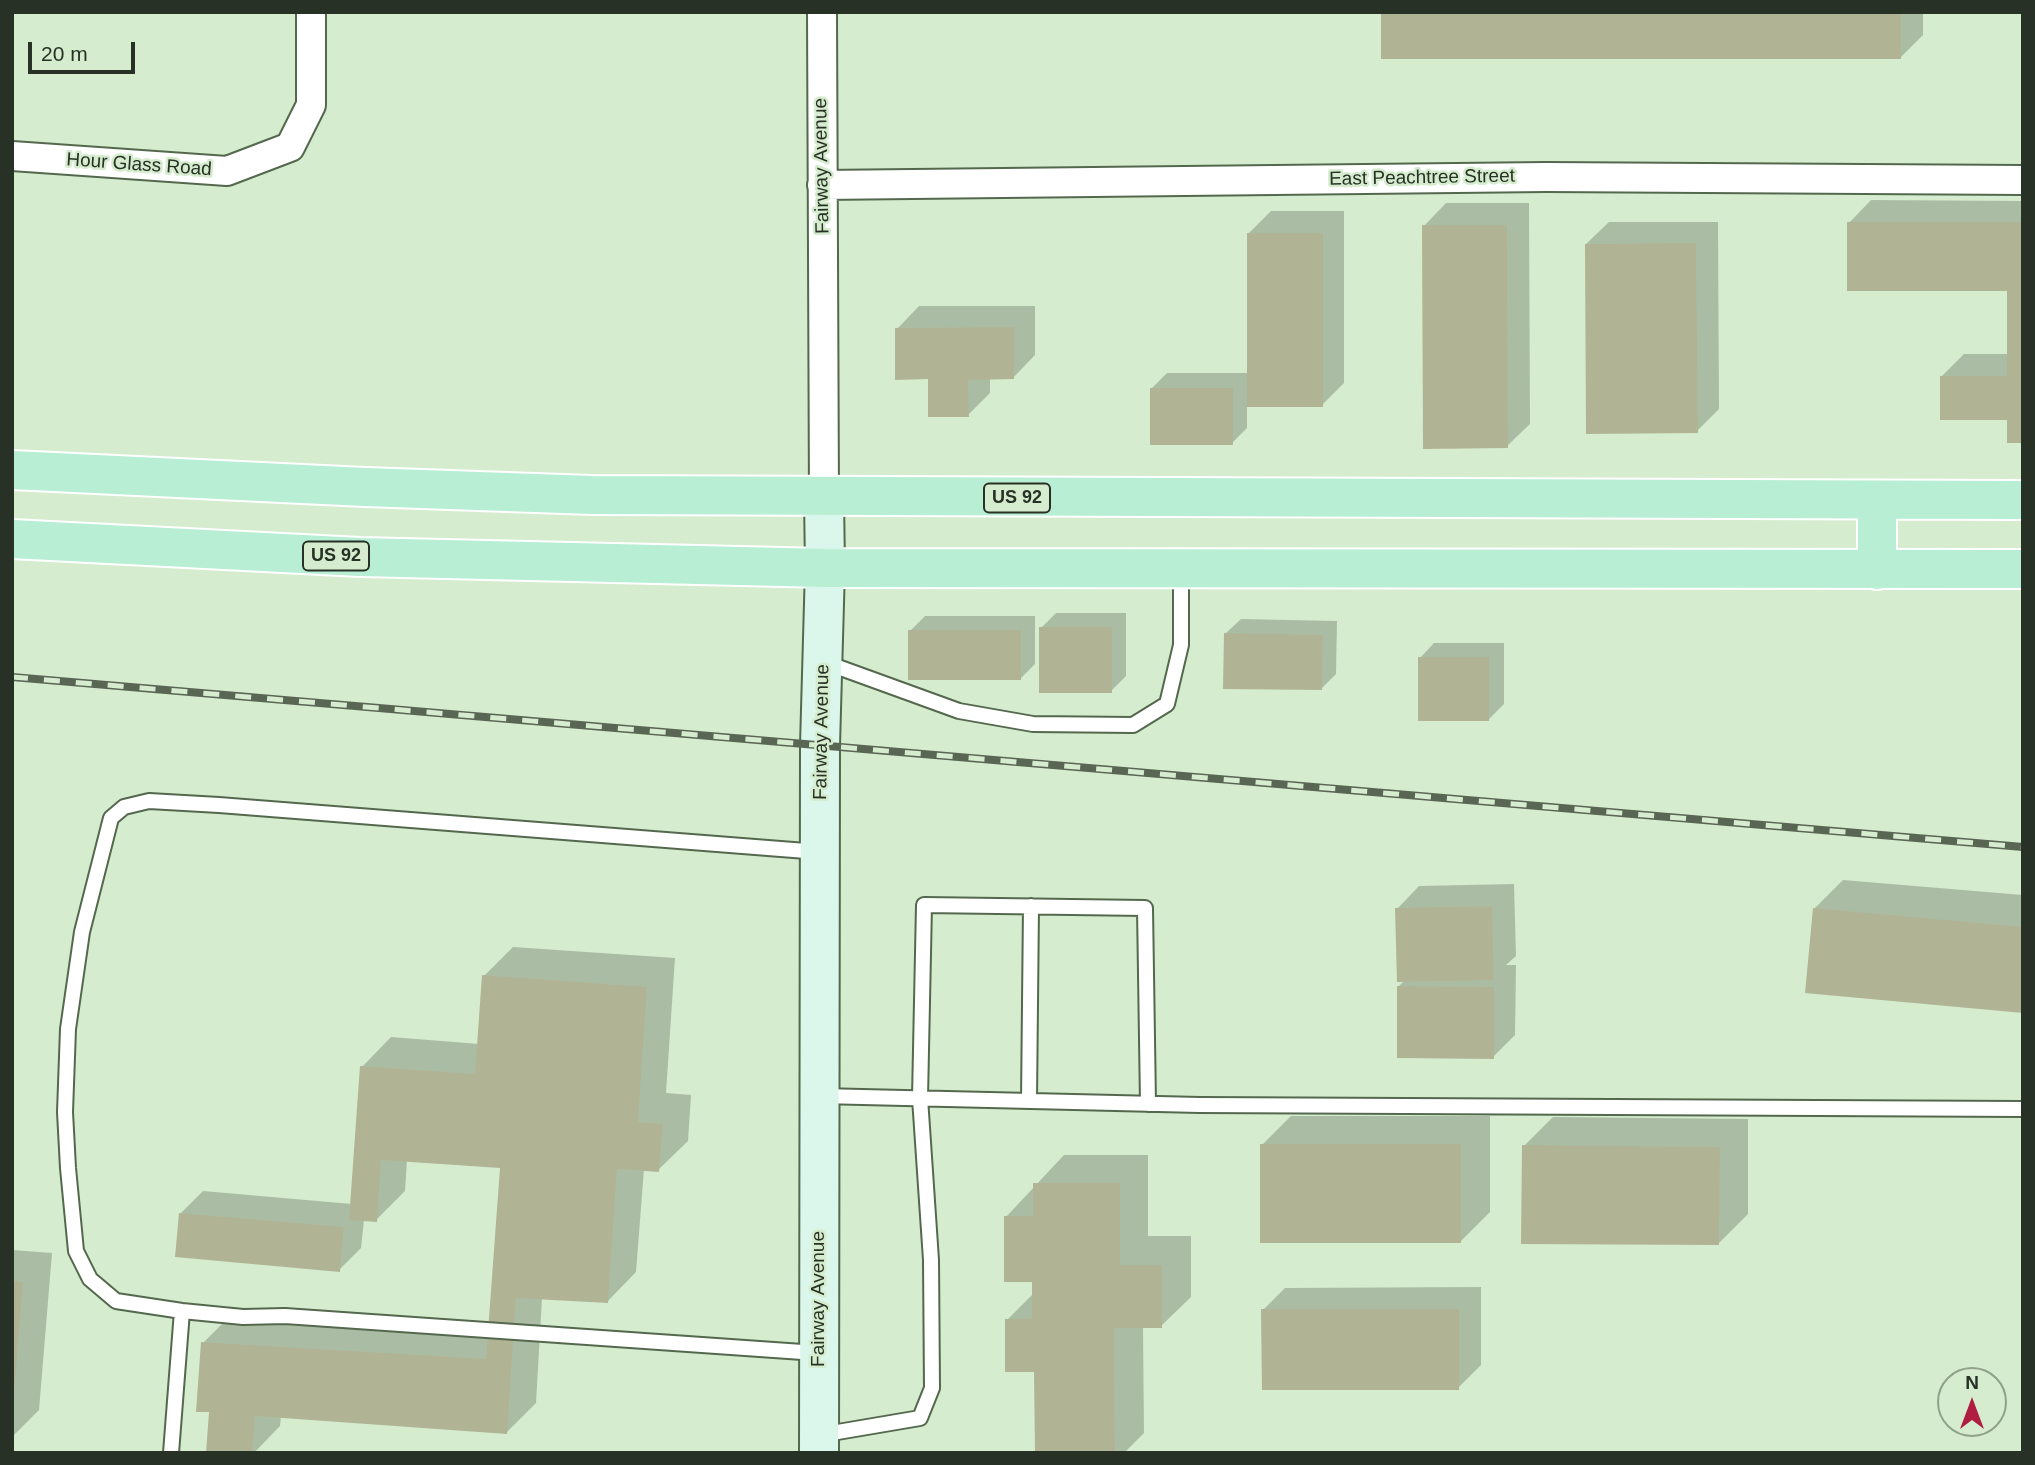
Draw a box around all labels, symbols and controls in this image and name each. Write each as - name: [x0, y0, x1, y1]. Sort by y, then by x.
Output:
- scale bar: [32, 28, 138, 72]
- text: 20 m: [41, 42, 88, 65]
- street label: Fairway Avenue: [809, 98, 835, 234]
- street label: Hour Glass Road: [66, 149, 212, 181]
- street label: East Peachtree Street: [1329, 165, 1515, 191]
- road number: US 92: [984, 484, 1050, 512]
- road number: US 92: [303, 542, 369, 570]
- street label: Fairway Avenue: [809, 664, 835, 800]
- street label: Fairway Avenue: [808, 1231, 830, 1367]
- north arrow: [1937, 1367, 2007, 1437]
- text: N: [1965, 1372, 1979, 1393]

